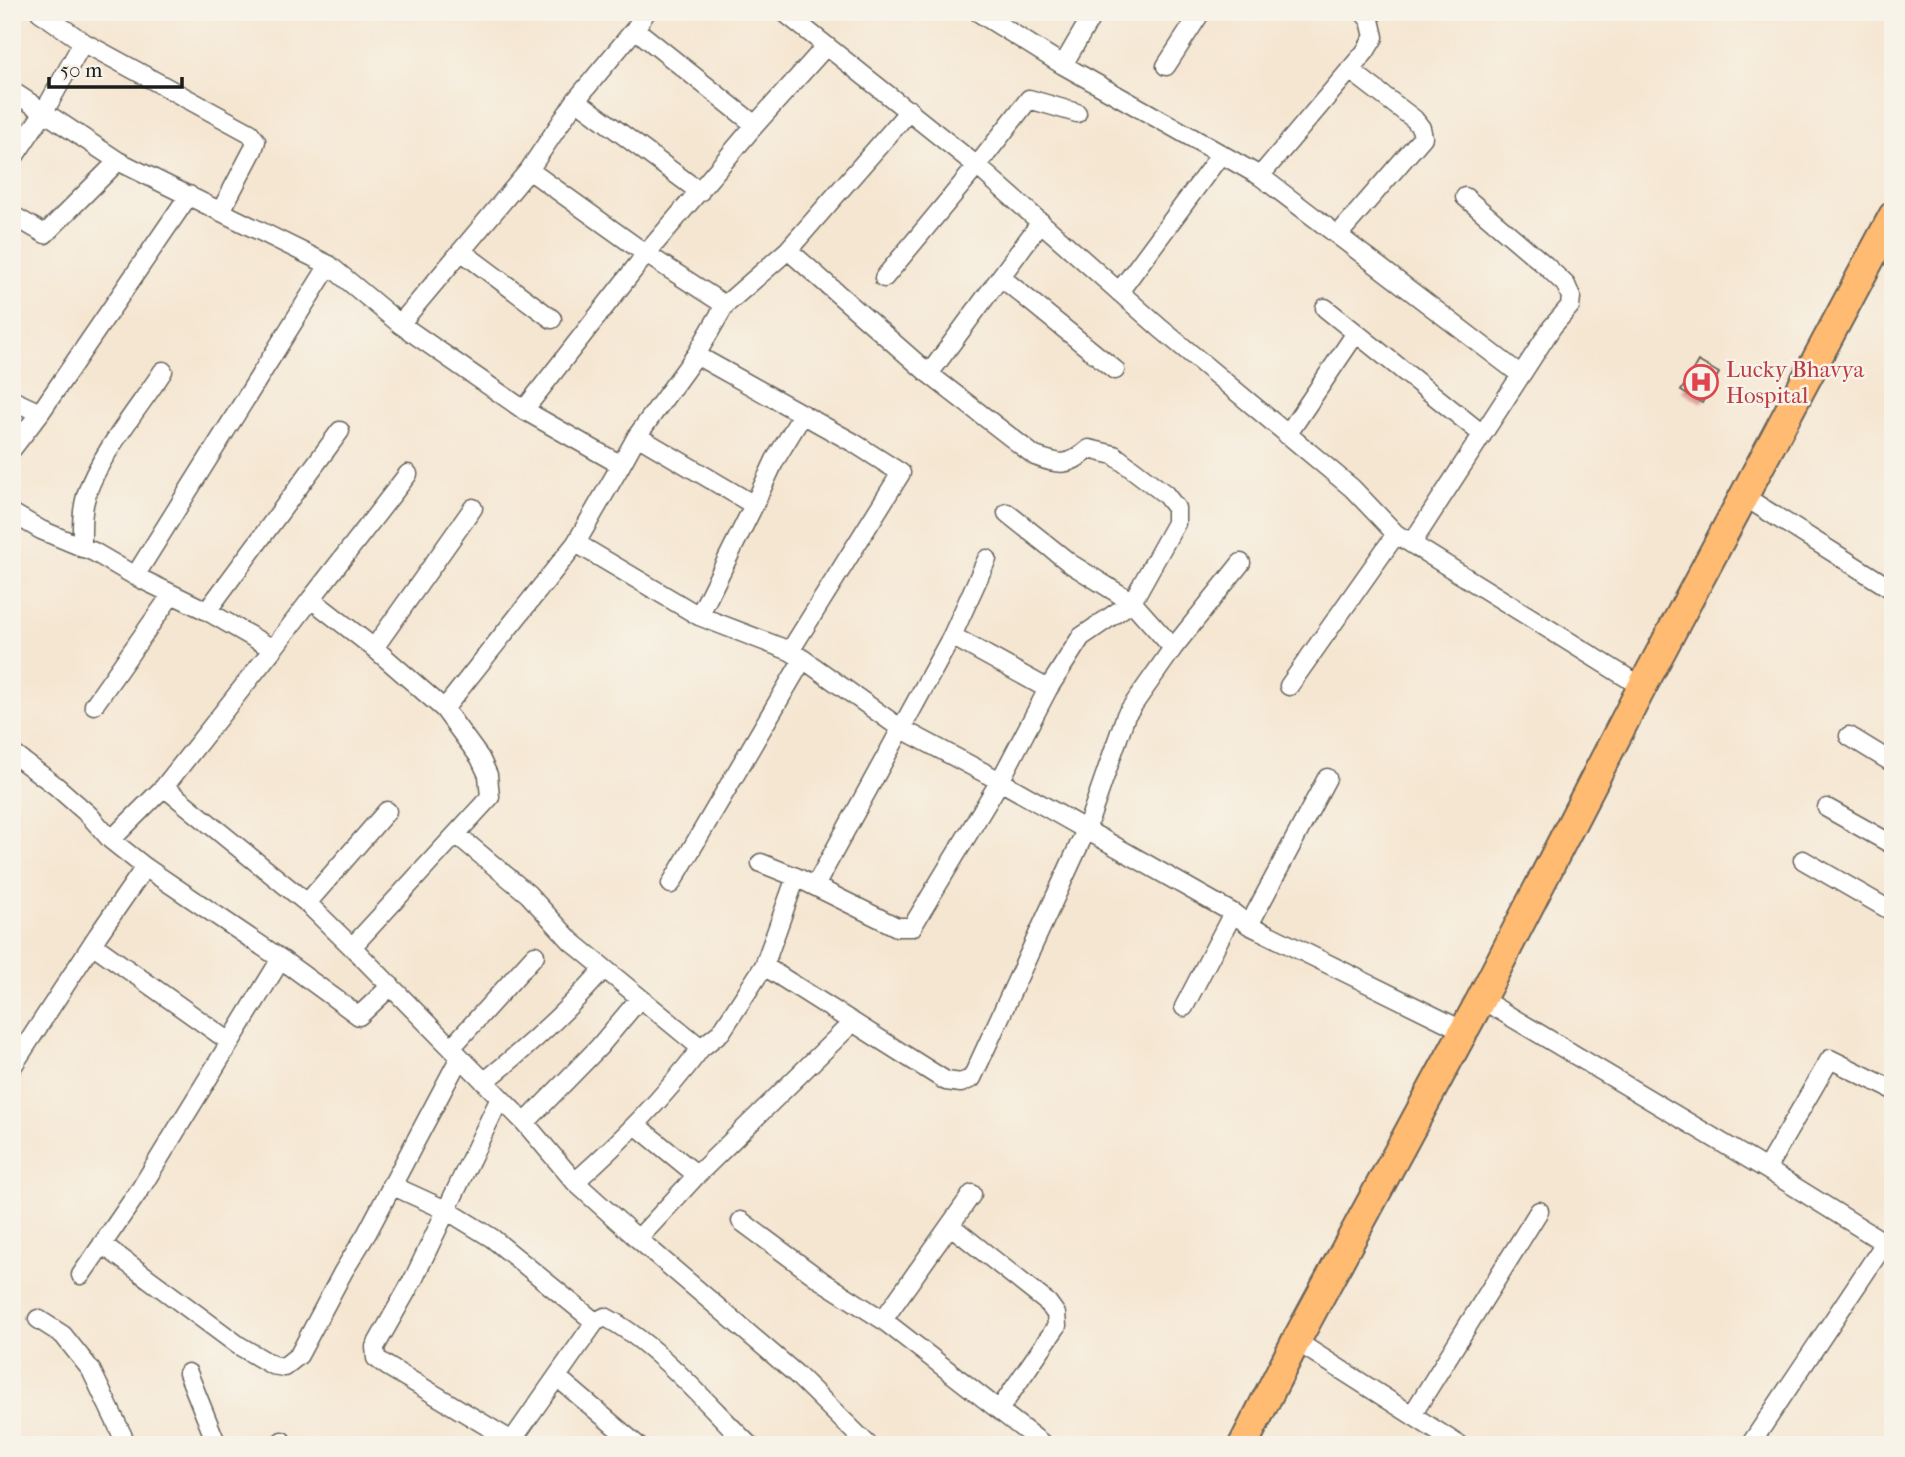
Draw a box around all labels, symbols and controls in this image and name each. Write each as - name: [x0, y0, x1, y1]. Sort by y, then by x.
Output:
- scale bar: [49, 46, 182, 90]
- text: 50 m: [60, 58, 103, 82]
- place label: Lucky Bhavya Hospital: [1726, 356, 1864, 409]
- hospital icon: Lucky Bhavya Hospital: [1682, 363, 1720, 401]

